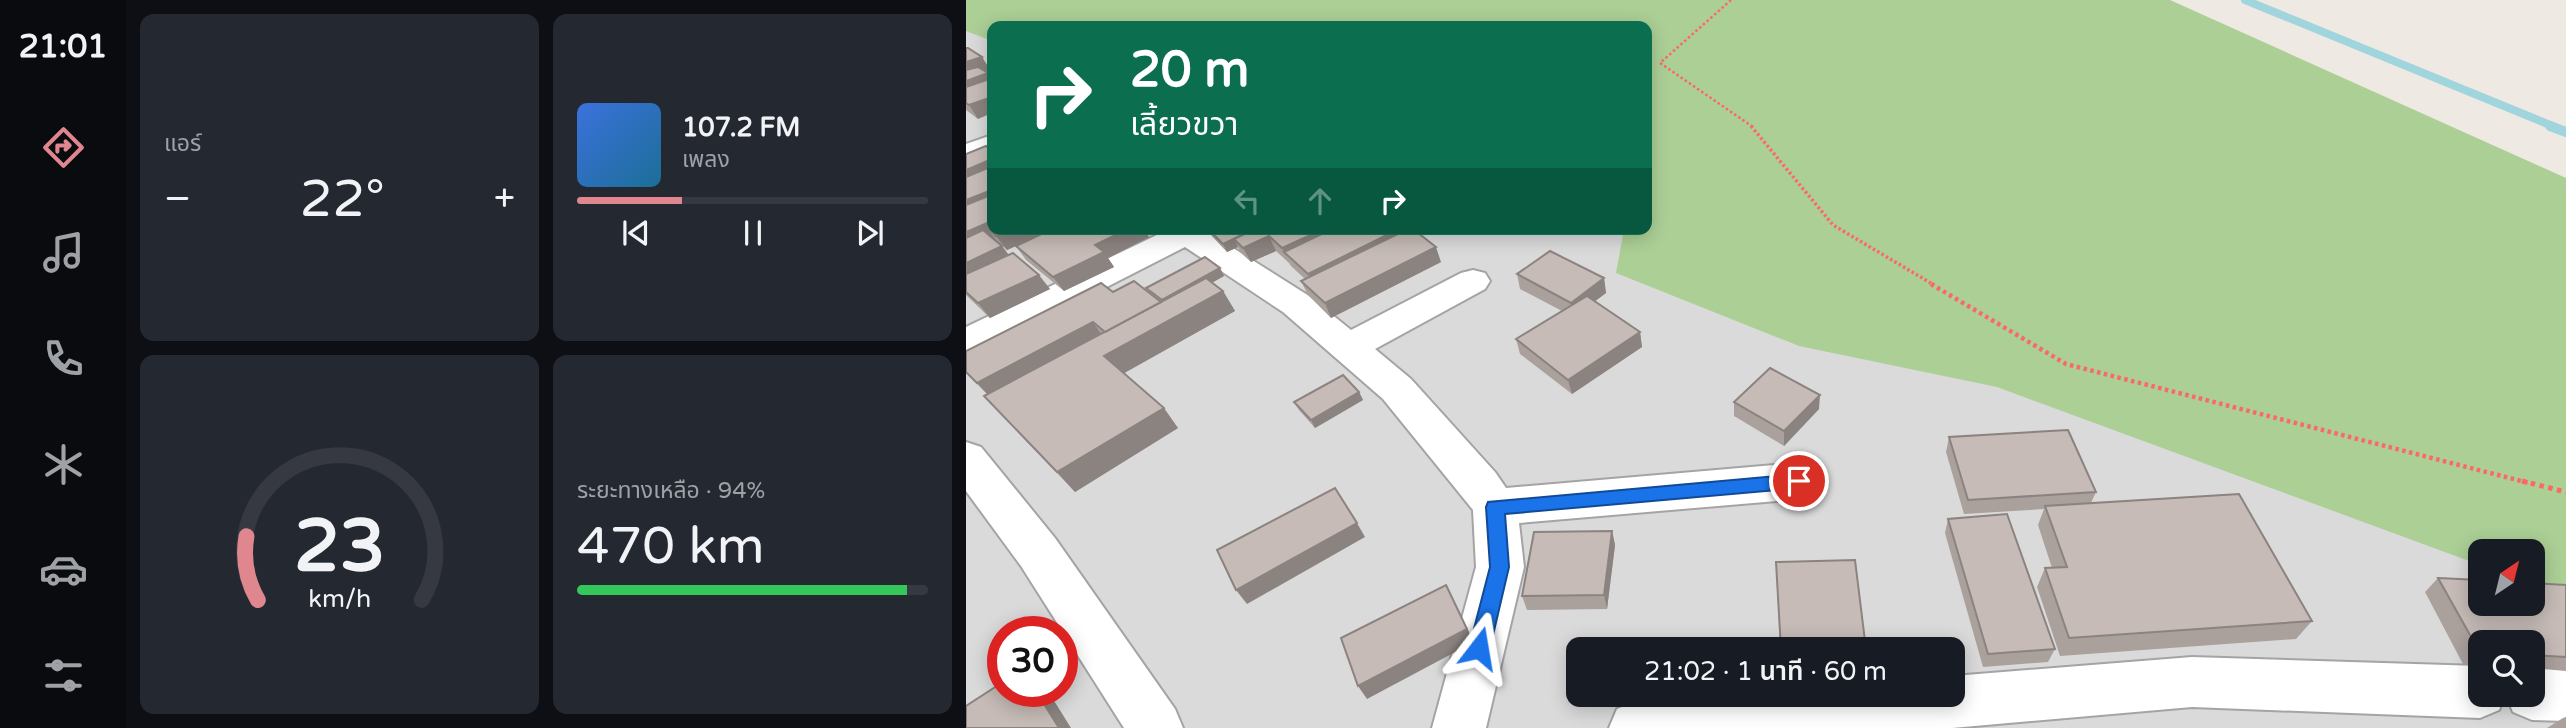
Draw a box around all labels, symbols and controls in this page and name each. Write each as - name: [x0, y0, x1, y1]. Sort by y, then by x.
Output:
- text: 21:01: [19, 28, 107, 66]
- text: 20 m: [1130, 41, 1249, 100]
- icon: right: [1015, 49, 1106, 140]
- text: เลี้ยวขวา: [1130, 106, 1238, 144]
- text: 107.2 FM: [682, 112, 800, 143]
- icon: directions: [39, 123, 88, 172]
- text: แอร์: [164, 130, 201, 158]
- text: เพลง: [682, 146, 730, 174]
- text: 22°: [300, 168, 385, 231]
- text: −: [164, 176, 191, 222]
- text: +: [494, 176, 515, 222]
- icon: left: [1228, 182, 1266, 220]
- icon: ahead: [1301, 182, 1339, 220]
- icon: right: [1374, 182, 1412, 220]
- icon: previous: [617, 214, 655, 252]
- icon: pause: [734, 214, 772, 252]
- icon: next: [851, 214, 889, 252]
- icon: music: [39, 228, 88, 277]
- icon: phone: [39, 334, 88, 383]
- icon: climate: [39, 440, 88, 489]
- pin: [1769, 451, 1829, 511]
- icon: arrive: [1780, 462, 1818, 500]
- text: ระยะทางเหลือ · 94%: [577, 477, 765, 505]
- text: 23: [294, 504, 385, 592]
- text: 470 km: [577, 515, 765, 578]
- north arrow: [2468, 539, 2544, 616]
- map controls: [2468, 539, 2545, 707]
- icon: car: [39, 545, 88, 594]
- text: km/h: [308, 584, 371, 614]
- position arrow: [1442, 611, 1516, 685]
- speed limit sign: 30: [987, 616, 1078, 707]
- button: search: [2468, 630, 2545, 707]
- icon: filters: [39, 651, 88, 700]
- text: 21:02 · 1 นาที · 60 m: [1644, 656, 1887, 687]

